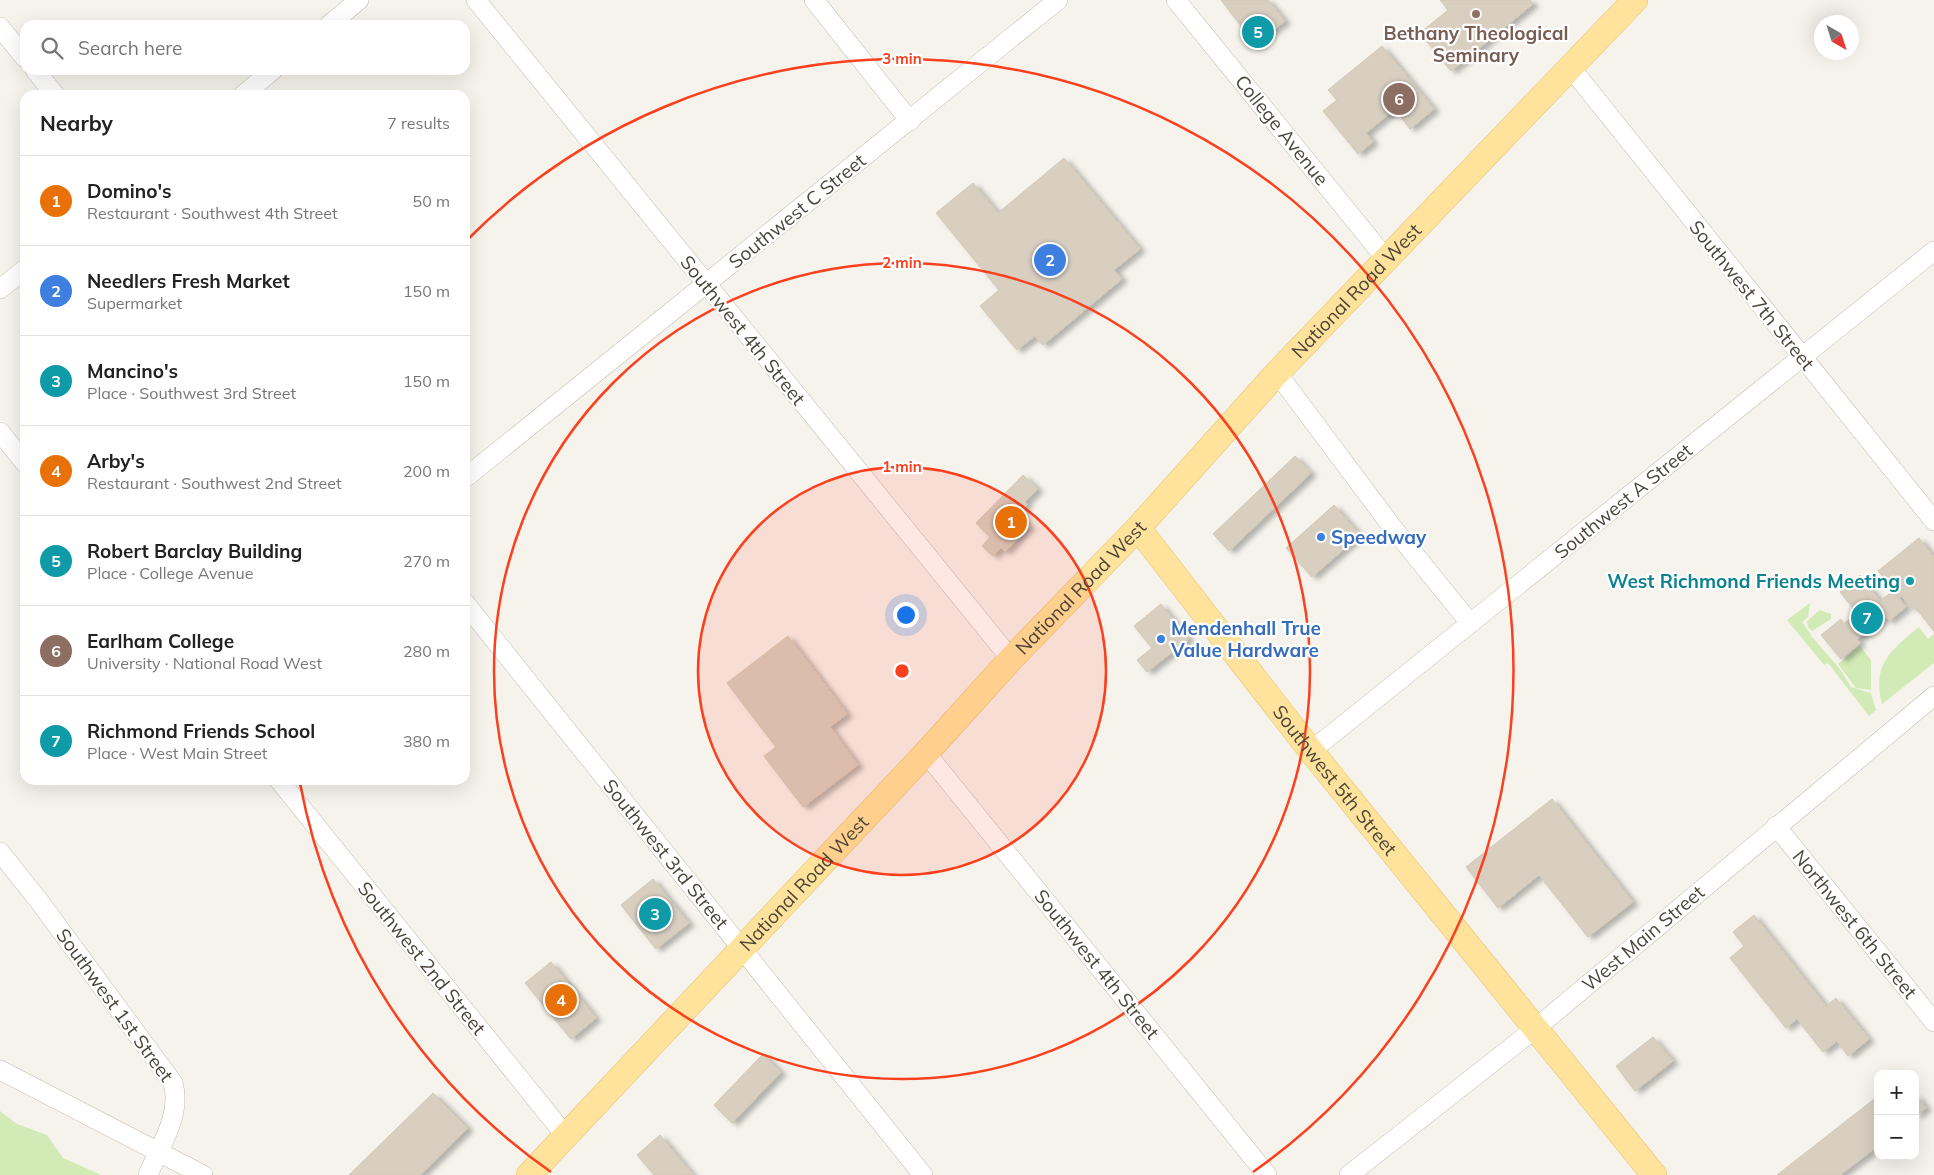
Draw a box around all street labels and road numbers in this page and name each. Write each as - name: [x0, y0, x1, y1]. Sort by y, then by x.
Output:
- street label: College Avenue: [1230, 70, 1334, 190]
- street label: Southwest C Street: [724, 148, 871, 274]
- street label: Southwest 7th Street: [1684, 215, 1820, 375]
- street label: National Road West: [1286, 218, 1426, 363]
- street label: Southwest 4th Street: [675, 250, 811, 410]
- street label: Southwest A Street: [1549, 438, 1697, 564]
- street label: National Road West: [1010, 515, 1151, 659]
- street label: Southwest 5th Street: [1268, 700, 1403, 860]
- street label: Southwest 3rd Street: [599, 775, 733, 933]
- street label: National Road West: [734, 810, 874, 956]
- street label: Northwest 6th Street: [1788, 845, 1923, 1003]
- street label: Southwest 2nd Street: [353, 876, 491, 1040]
- street label: West Main Street: [1577, 880, 1709, 996]
- street label: Southwest 4th Street: [1029, 884, 1165, 1044]
- street label: Southwest 1st Street: [51, 924, 179, 1087]

